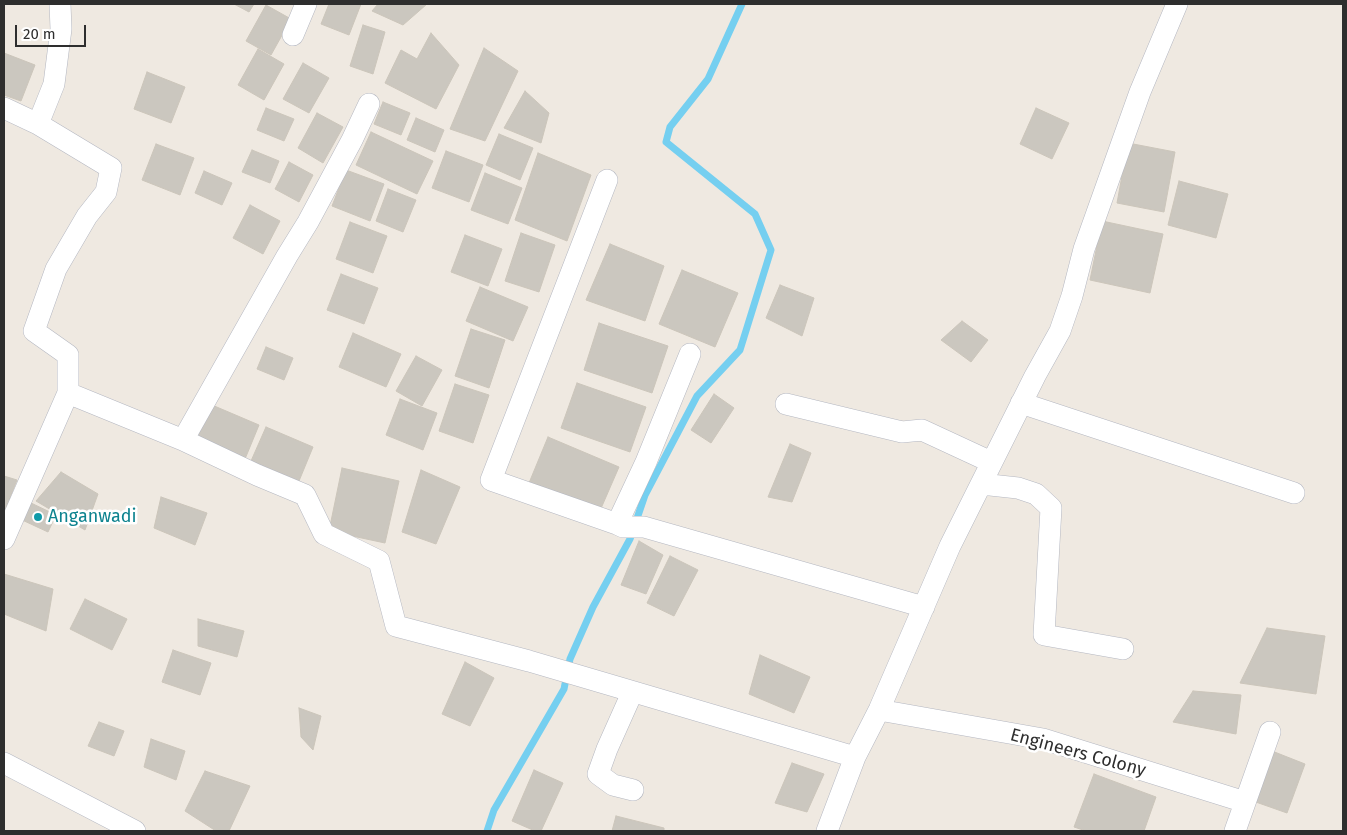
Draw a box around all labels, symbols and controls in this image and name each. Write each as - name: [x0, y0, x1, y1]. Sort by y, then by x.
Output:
- scale bar: [18, 15, 89, 47]
- text: 20 m: [23, 25, 56, 43]
- place label: Anganwadi: [48, 506, 137, 528]
- marker: Anganwadi: [32, 511, 44, 523]
- street label: Engineers Colony: [1008, 724, 1148, 782]

